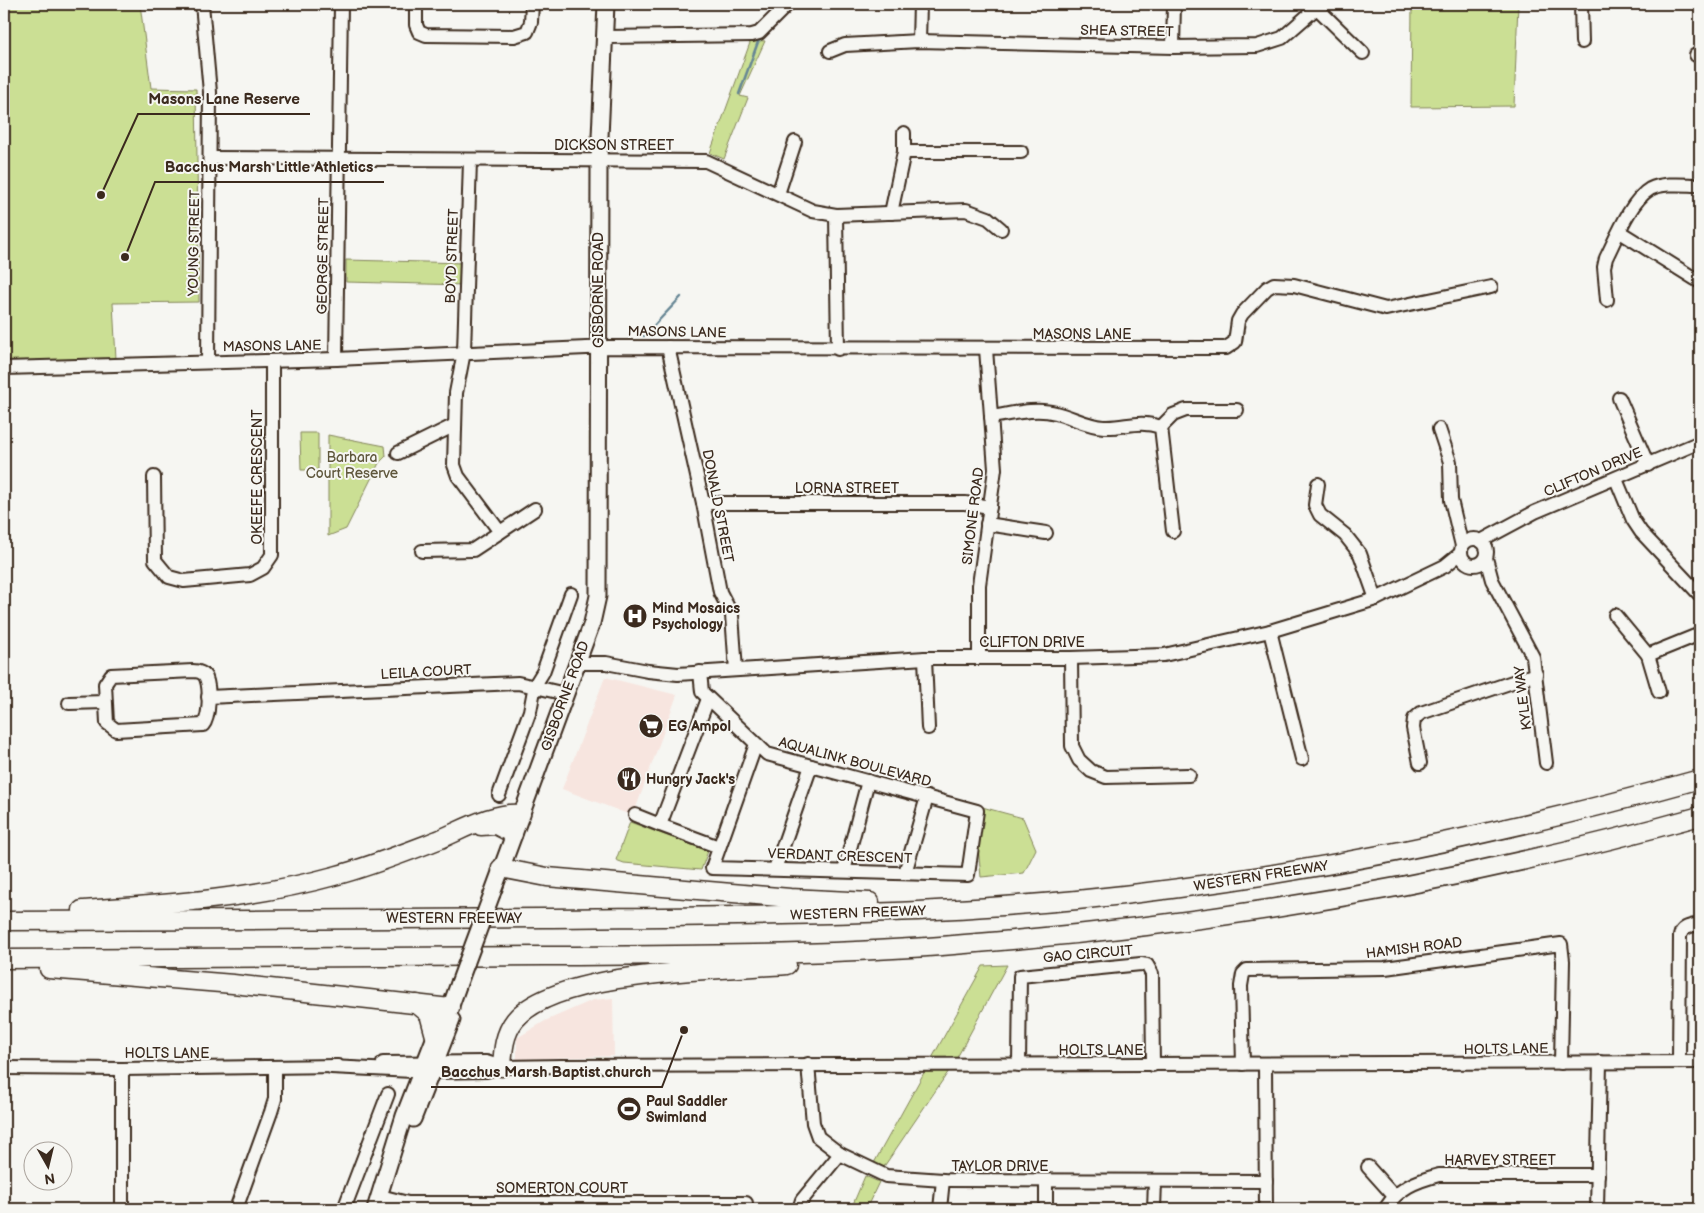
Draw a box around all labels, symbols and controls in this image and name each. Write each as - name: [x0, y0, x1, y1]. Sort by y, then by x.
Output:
- street label: SHEA STREET: [1080, 22, 1174, 40]
- callout: Masons Lane Reserve: [138, 84, 310, 114]
- text: Masons Lane Reserve: [148, 90, 300, 109]
- street label: DICKSON STREET: [554, 137, 675, 154]
- callout: Bacchus Marsh Little Athletics: [155, 152, 384, 182]
- text: Bacchus Marsh Little Athletics: [165, 158, 373, 177]
- street label: YOUNG STREET: [185, 189, 203, 297]
- street label: GEORGE STREET: [313, 197, 333, 315]
- street label: BOYD STREET: [442, 208, 462, 304]
- street label: GISBORNE ROAD: [590, 232, 607, 348]
- street label: MASONS LANE: [627, 323, 727, 341]
- street label: MASONS LANE: [1033, 326, 1131, 343]
- street label: MASONS LANE: [222, 337, 322, 355]
- street label: OKEEFE CRESCENT: [249, 409, 266, 545]
- street label: CLIFTON DRIVE: [1541, 444, 1645, 500]
- street label: DONALD STREET: [699, 448, 737, 565]
- park label: Barbara Court Reserve: [306, 449, 398, 482]
- street label: SIMONE ROAD: [959, 466, 987, 566]
- street label: LORNA STREET: [795, 480, 900, 497]
- place label: Mind Mosaics Psychology: [652, 600, 740, 633]
- hospital icon: Mind Mosaics Psychology: [622, 603, 648, 629]
- street label: CLIFTON DRIVE: [979, 634, 1085, 651]
- street label: GISBORNE ROAD: [537, 639, 593, 753]
- street label: LEILA COURT: [380, 661, 473, 683]
- street label: KYLE WAY: [1511, 664, 1535, 731]
- supermarket icon: EG Ampol: [638, 713, 664, 739]
- place label: EG Ampol: [668, 718, 731, 735]
- street label: AQUALINK BOULEVARD: [777, 733, 933, 791]
- restaurant icon: Hungry Jack's: [616, 766, 642, 792]
- place label: Hungry Jack's: [646, 771, 735, 788]
- street label: VERDANT CRESCENT: [767, 845, 913, 867]
- street label: WESTERN FREEWAY: [1193, 857, 1330, 895]
- street label: WESTERN FREEWAY: [790, 902, 927, 924]
- street label: WESTERN FREEWAY: [386, 910, 523, 927]
- street label: HAMISH ROAD: [1365, 934, 1463, 962]
- street label: GAO CIRCUIT: [1042, 942, 1134, 966]
- street label: HOLTS LANE: [1463, 1040, 1549, 1058]
- street label: HOLTS LANE: [1059, 1042, 1143, 1059]
- street label: HOLTS LANE: [125, 1045, 209, 1062]
- callout: Bacchus Marsh Baptist church: [431, 1057, 662, 1087]
- text: Bacchus Marsh Baptist church: [441, 1063, 651, 1082]
- place label: Paul Saddler Swimland: [646, 1093, 728, 1126]
- sports icon: Paul Saddler Swimland: [616, 1096, 642, 1122]
- north arrow: [22, 1140, 72, 1190]
- street label: HARVEY STREET: [1444, 1152, 1556, 1169]
- street label: TAYLOR DRIVE: [952, 1158, 1048, 1175]
- text: N: [43, 1169, 56, 1188]
- street label: SOMERTON COURT: [496, 1180, 629, 1197]

